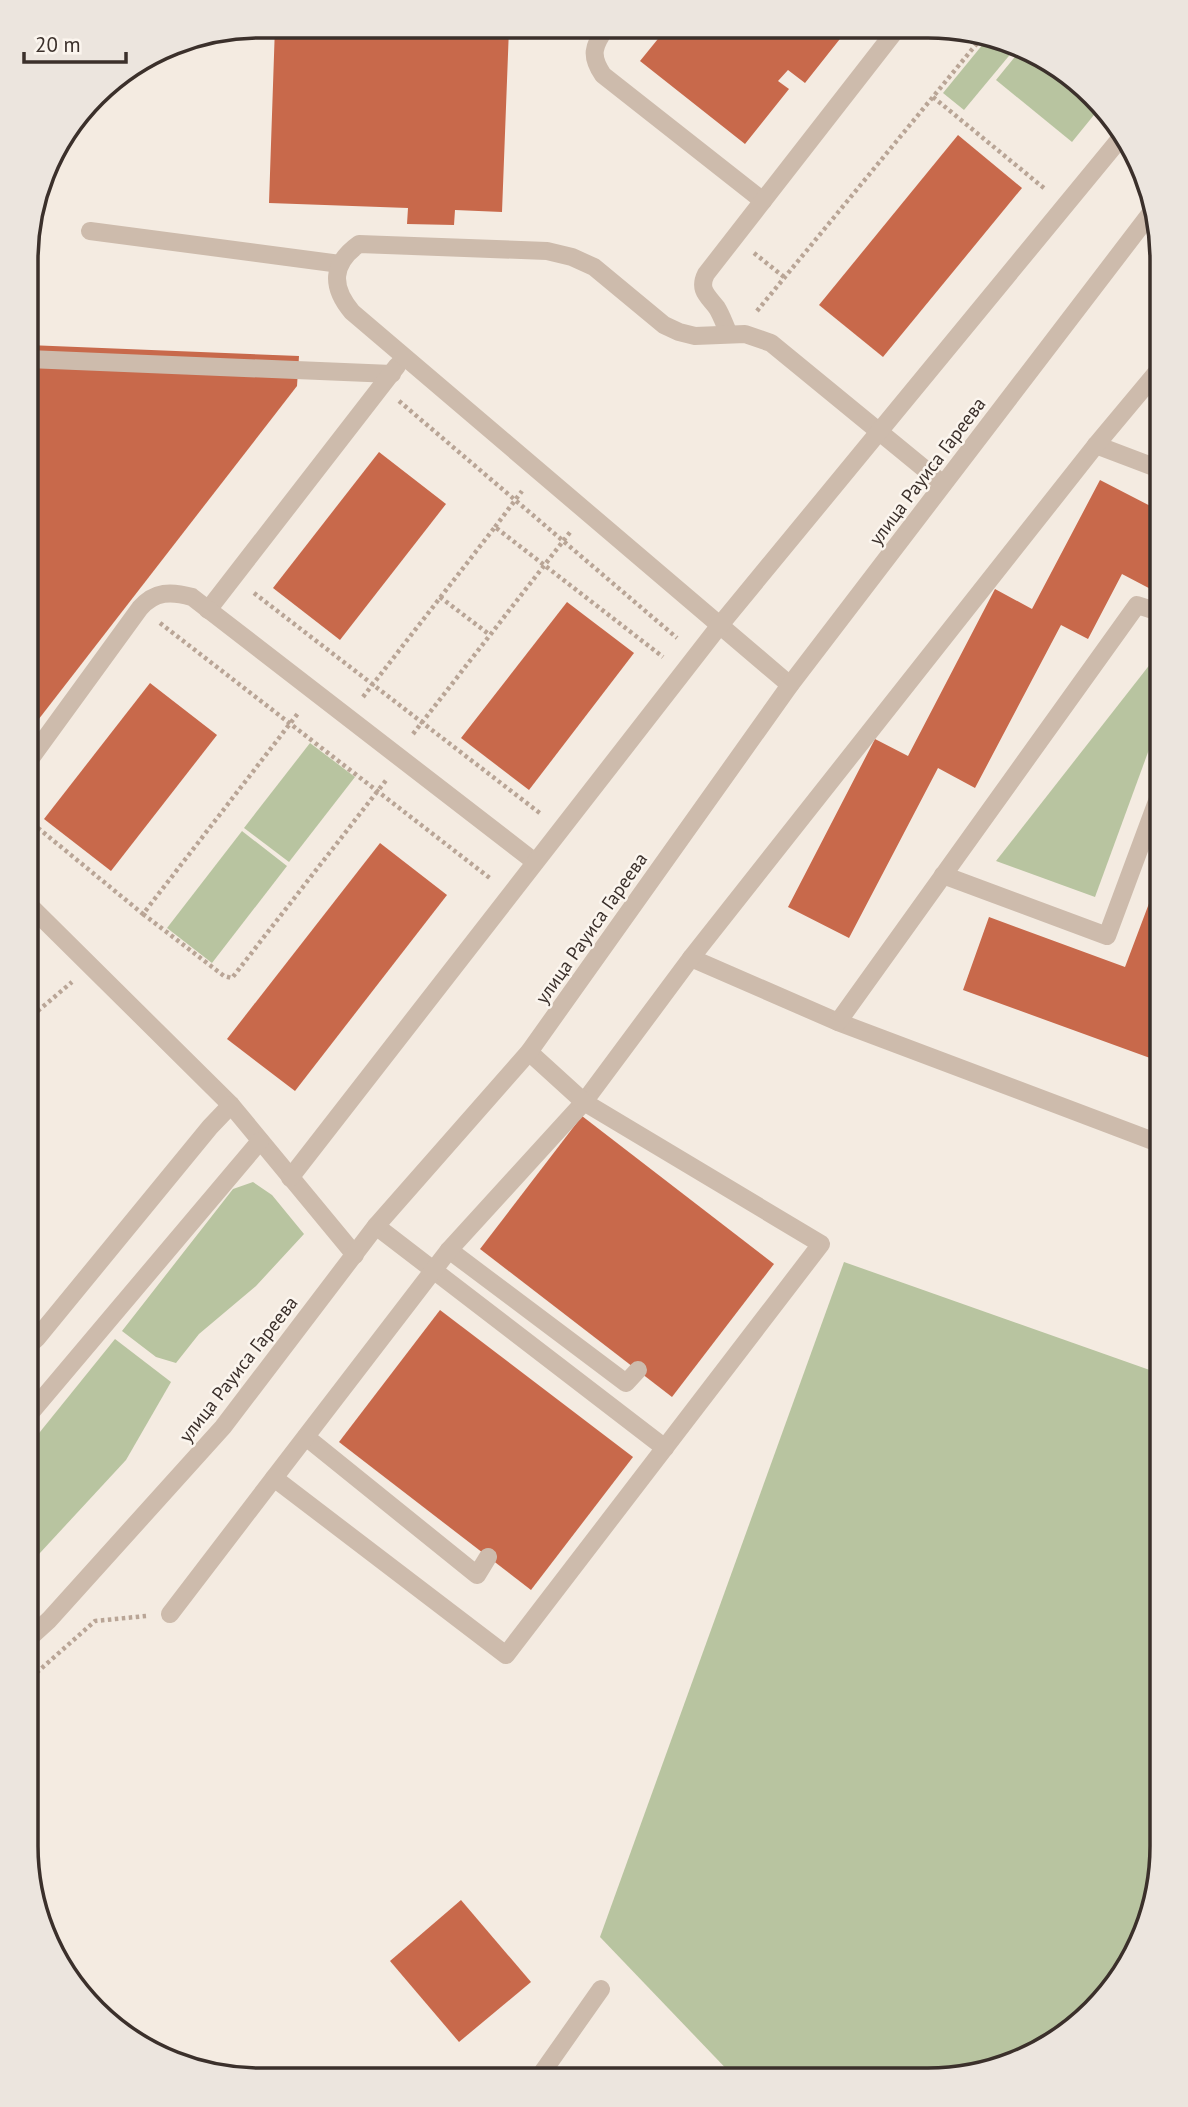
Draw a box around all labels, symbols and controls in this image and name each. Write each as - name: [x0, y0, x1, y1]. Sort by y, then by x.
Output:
- scale bar: [24, 21, 126, 65]
- text: 20 m: [35, 31, 81, 58]
- street label: улица Рауиса Гареева: [864, 392, 990, 550]
- street label: улица Рауиса Гареева: [530, 848, 652, 1008]
- street label: улица Рауиса Гареева: [173, 1291, 303, 1447]

